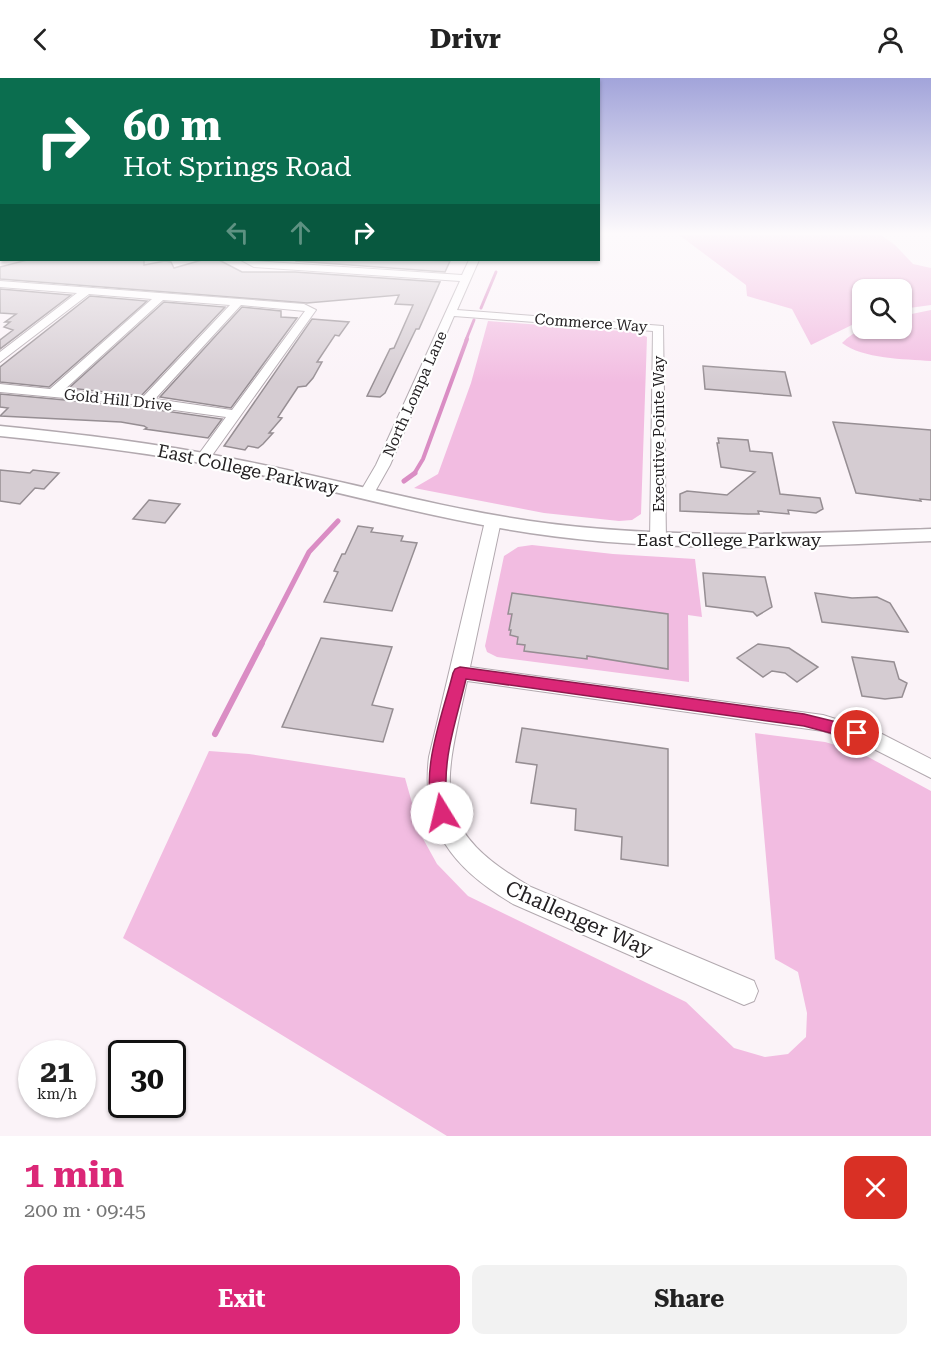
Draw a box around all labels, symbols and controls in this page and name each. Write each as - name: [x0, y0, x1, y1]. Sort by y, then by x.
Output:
- icon: back: [24, 23, 57, 56]
- text: Drivr: [430, 23, 501, 55]
- icon: person: [874, 23, 907, 56]
- text: 60 m: [123, 101, 221, 150]
- icon: right: [24, 102, 102, 180]
- text: Hot Springs Road: [123, 151, 352, 183]
- icon: left: [221, 216, 254, 249]
- icon: ahead: [284, 216, 317, 249]
- icon: right: [347, 216, 380, 249]
- map controls: [852, 279, 912, 339]
- button: search: [852, 279, 912, 339]
- street label: Commerce Way: [534, 310, 648, 336]
- street label: North Lompa Lane: [379, 328, 451, 460]
- street label: Executive Pointe Way: [650, 356, 668, 512]
- street label: Gold Hill Drive: [63, 385, 173, 415]
- street label: East College Parkway: [156, 440, 341, 499]
- street label: East College Parkway: [637, 529, 822, 550]
- pin: [831, 707, 882, 758]
- icon: arrive: [840, 716, 873, 749]
- position arrow: [410, 781, 474, 845]
- street label: Challenger Way: [502, 876, 657, 962]
- speed limit sign: 30: [108, 1040, 186, 1118]
- text: 21: [40, 1054, 74, 1089]
- text: km/h: [37, 1085, 77, 1103]
- text: 1 min: [24, 1154, 124, 1196]
- button: close: [844, 1156, 907, 1219]
- text: 200 m · 09:45: [24, 1198, 146, 1222]
- button: Exit: [24, 1265, 460, 1334]
- button: Share: [472, 1265, 907, 1334]

